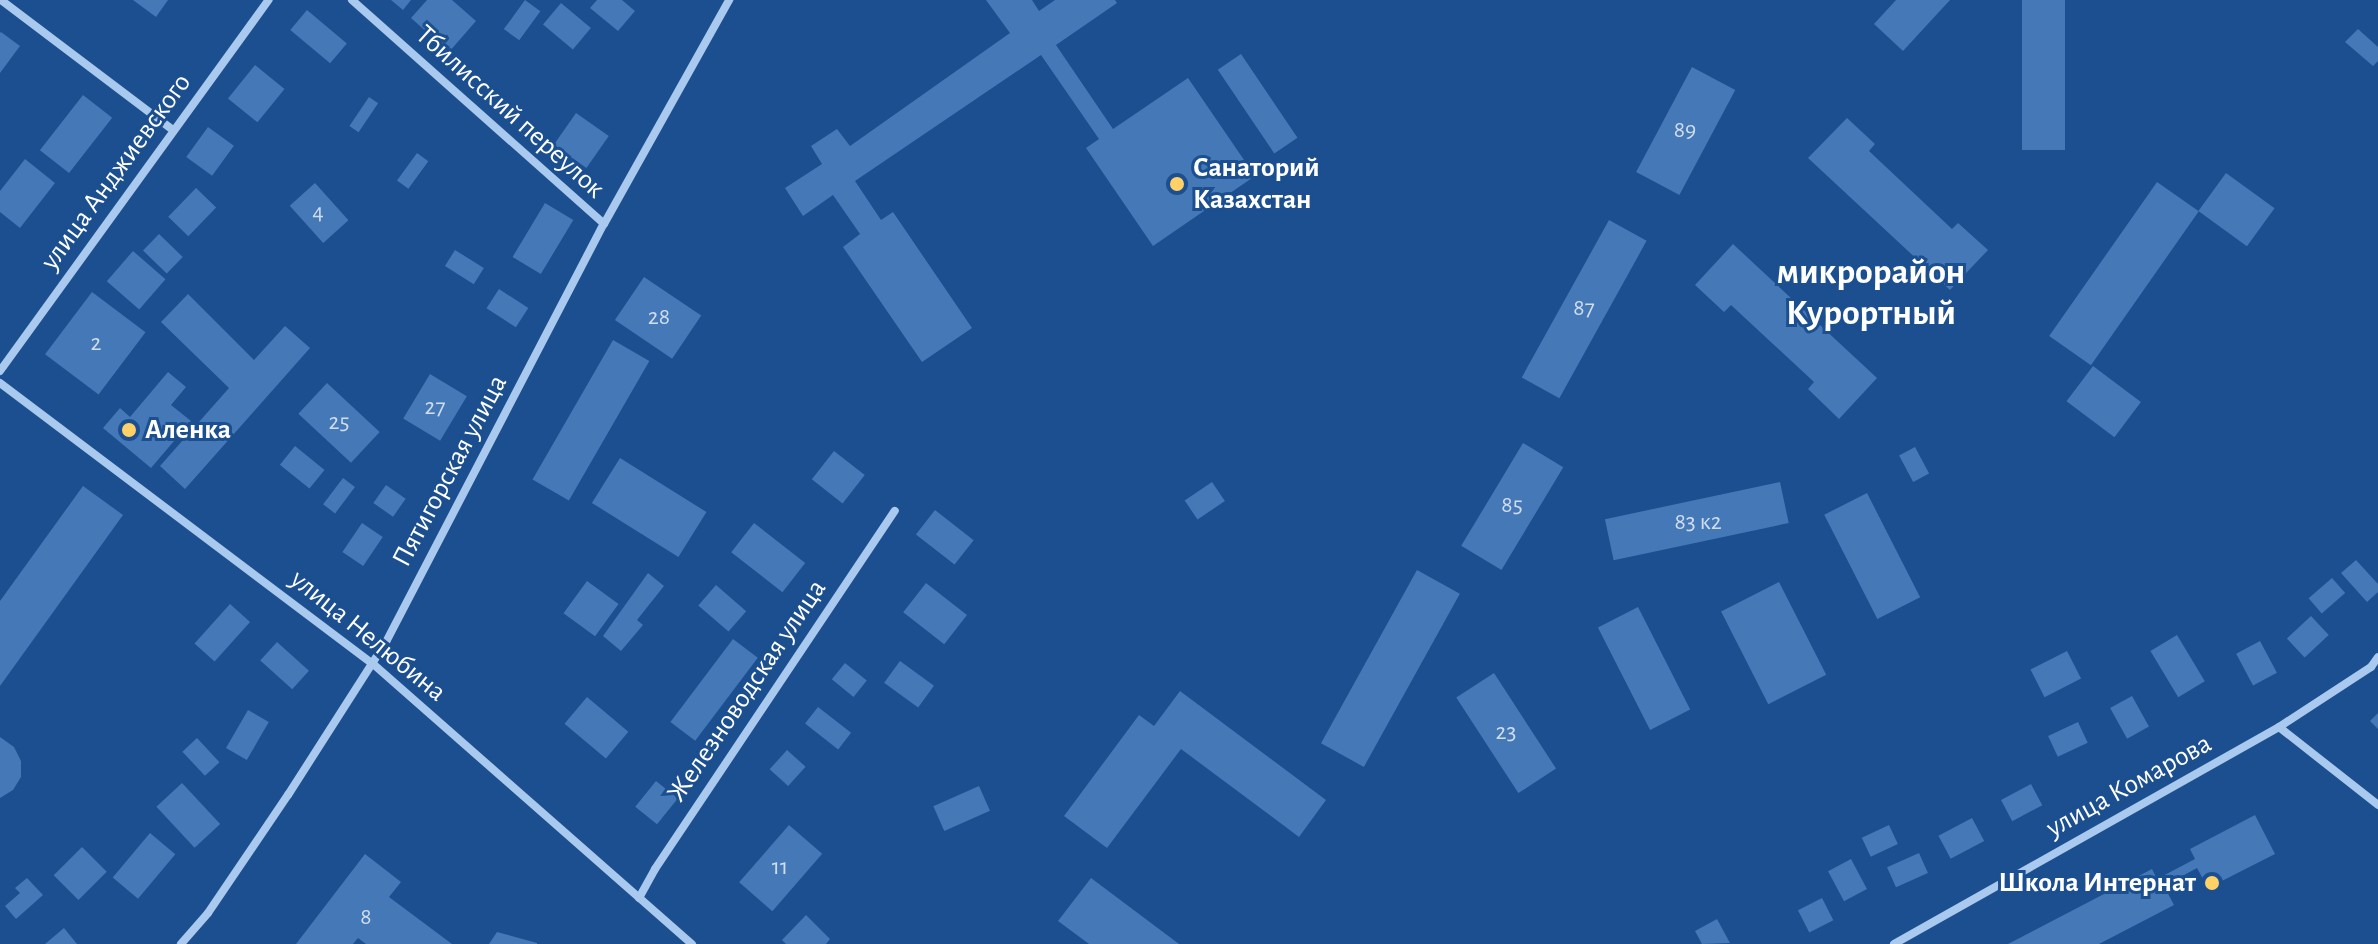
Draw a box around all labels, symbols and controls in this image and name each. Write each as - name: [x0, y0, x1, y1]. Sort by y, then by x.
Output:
- street label: Тбилисский переулок: [409, 18, 611, 206]
- street label: улица Анджиевского: [33, 67, 199, 277]
- house number: 89: [1674, 117, 1696, 145]
- place label: Санаторий Казахстан: [1193, 151, 1320, 217]
- marker: Санаторий Казахстан: [1168, 175, 1186, 193]
- house number: 4: [312, 199, 324, 227]
- district label: микрорайон Курортный: [1777, 250, 1965, 335]
- house number: 87: [1573, 295, 1595, 323]
- house number: 28: [648, 304, 670, 332]
- house number: 2: [91, 330, 101, 358]
- street label: Пятигорская улица: [385, 369, 515, 573]
- house number: 27: [425, 394, 445, 422]
- house number: 25: [329, 409, 349, 437]
- place label: Аленка: [145, 413, 231, 447]
- marker: Аленка: [120, 421, 138, 439]
- house number: 85: [1501, 492, 1523, 520]
- house number: 83 к2: [1674, 509, 1722, 537]
- street label: улица Нелюбина: [283, 563, 453, 709]
- street label: Железноводская улица: [660, 573, 834, 809]
- house number: 23: [1496, 719, 1516, 747]
- street label: улица Комарова: [2041, 727, 2217, 845]
- house number: 11: [772, 854, 788, 882]
- place label: Школа Интернат: [1998, 866, 2196, 900]
- marker: Школа Интернат: [2203, 874, 2221, 892]
- house number: 8: [360, 904, 372, 932]

